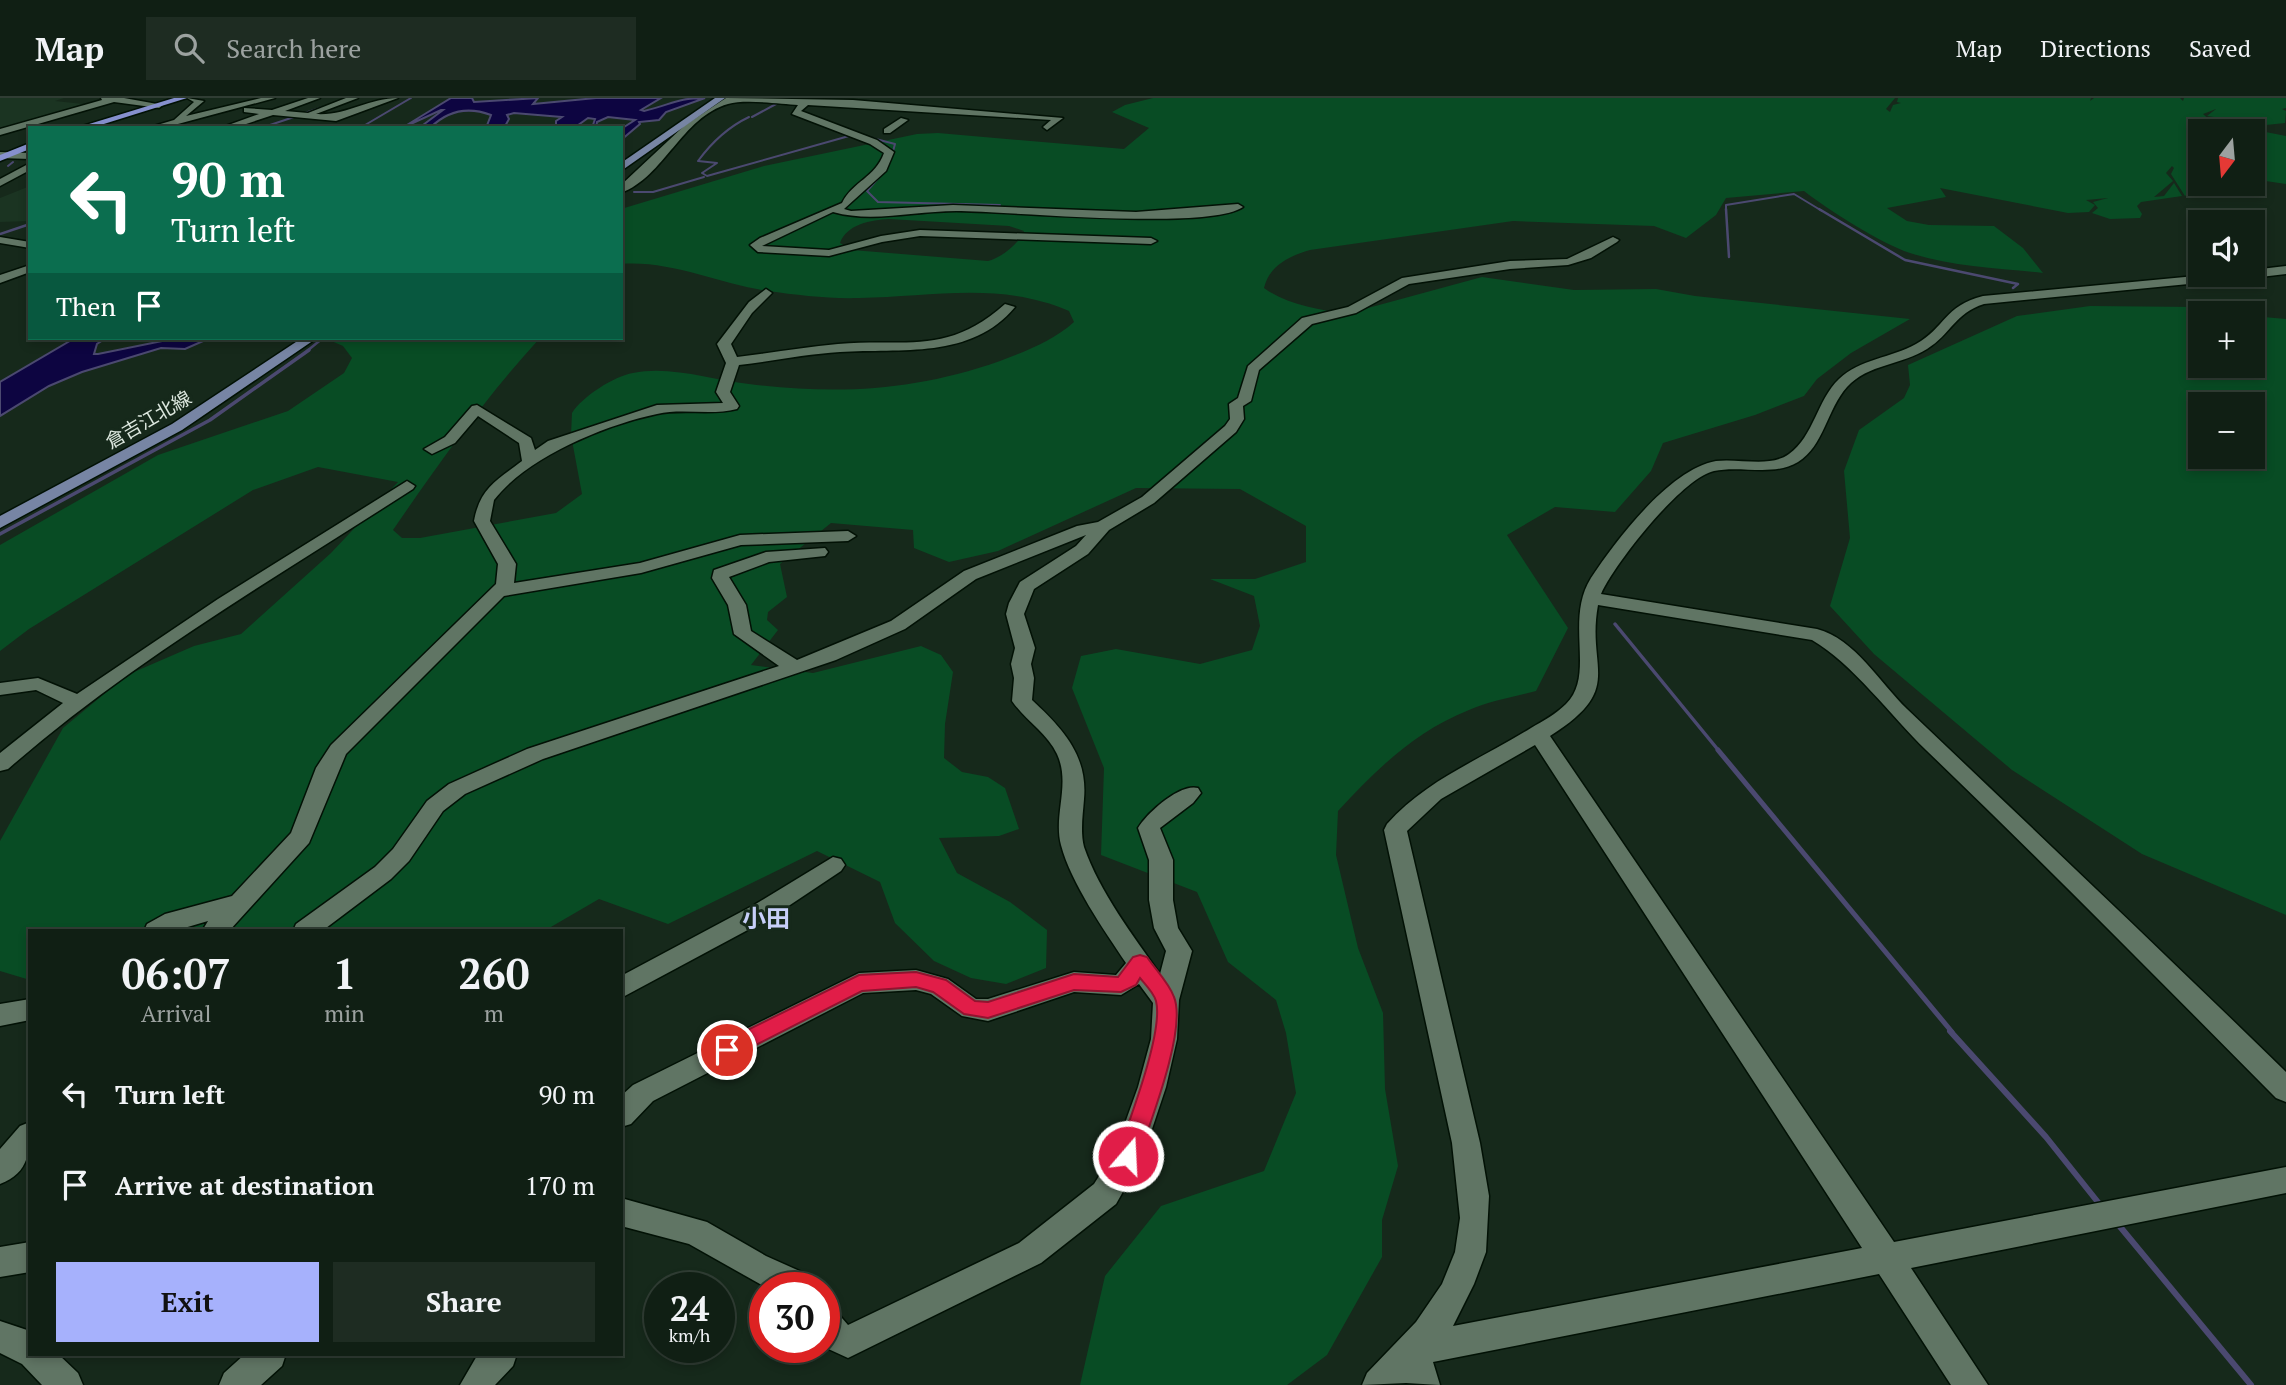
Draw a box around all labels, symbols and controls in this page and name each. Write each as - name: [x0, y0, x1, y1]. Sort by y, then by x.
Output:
- search box: [146, 17, 636, 80]
- text: Map: [35, 27, 104, 70]
- icon: search: [170, 29, 208, 67]
- text: Search here: [226, 31, 361, 65]
- text: Map: [1956, 32, 2002, 64]
- text: Directions: [2040, 32, 2151, 64]
- text: Saved: [2189, 32, 2251, 64]
- north arrow: [2188, 119, 2264, 196]
- map controls: [2188, 119, 2265, 469]
- text: 90 m: [171, 146, 285, 211]
- icon: left: [56, 154, 147, 245]
- text: Turn left: [171, 209, 295, 251]
- button: sound: [2188, 210, 2265, 287]
- icon: arrive: [130, 287, 168, 325]
- text: Then: [56, 289, 116, 323]
- button: +: [2188, 301, 2265, 378]
- street label: 倉吉江北線: [101, 384, 195, 454]
- button: −: [2188, 392, 2265, 469]
- district label: 小田: [742, 902, 790, 934]
- text: 06:07: [122, 945, 231, 1001]
- text: 1: [333, 945, 356, 1001]
- text: 260: [458, 945, 529, 1001]
- text: Arrival: [141, 998, 211, 1029]
- text: min: [324, 998, 365, 1029]
- text: m: [484, 998, 504, 1029]
- pin: [697, 1020, 757, 1080]
- icon: arrive: [708, 1031, 746, 1069]
- icon: left: [56, 1075, 94, 1113]
- text: Turn left: [115, 1077, 225, 1111]
- text: 90 m: [539, 1077, 595, 1111]
- position arrow: [1091, 1119, 1165, 1193]
- icon: arrive: [56, 1166, 94, 1204]
- text: Arrive at destination: [115, 1168, 374, 1202]
- text: 170 m: [525, 1168, 595, 1202]
- button: Exit: [56, 1262, 319, 1342]
- button: Share: [333, 1262, 595, 1342]
- speed limit sign: 30: [749, 1272, 840, 1363]
- text: 24: [670, 1285, 709, 1331]
- text: km/h: [669, 1323, 710, 1347]

